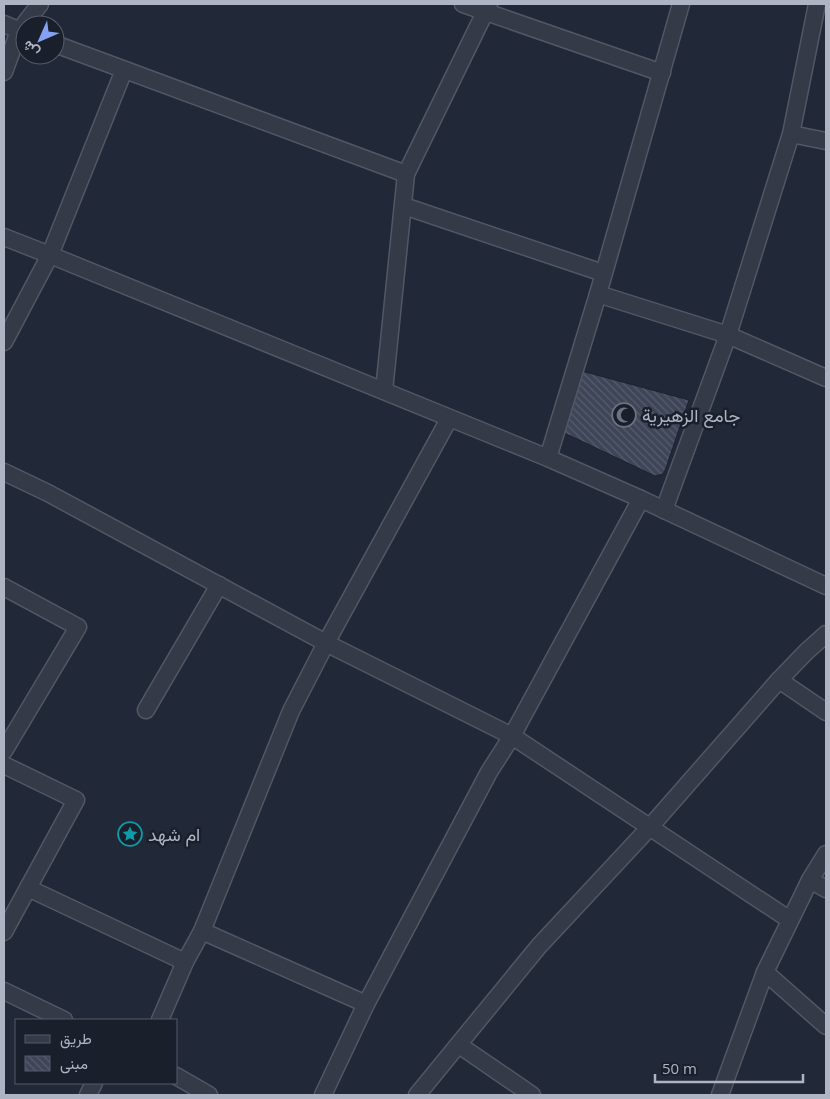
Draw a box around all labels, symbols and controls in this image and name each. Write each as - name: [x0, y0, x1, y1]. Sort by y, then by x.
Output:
- north arrow: [15, 15, 65, 65]
- text: ش: [18, 37, 43, 62]
- mosque icon: جامع الزهيرية: [611, 402, 637, 428]
- place label: جامع الزهيرية: [642, 403, 740, 428]
- place icon: ام شهد: [117, 821, 143, 847]
- place label: ام شهد: [148, 822, 200, 847]
- legend: [15, 1019, 178, 1084]
- text: طريق: [60, 1028, 92, 1049]
- scale bar: [655, 1052, 802, 1084]
- text: مبنى: [60, 1053, 88, 1074]
- text: 50 m: [662, 1058, 697, 1078]

